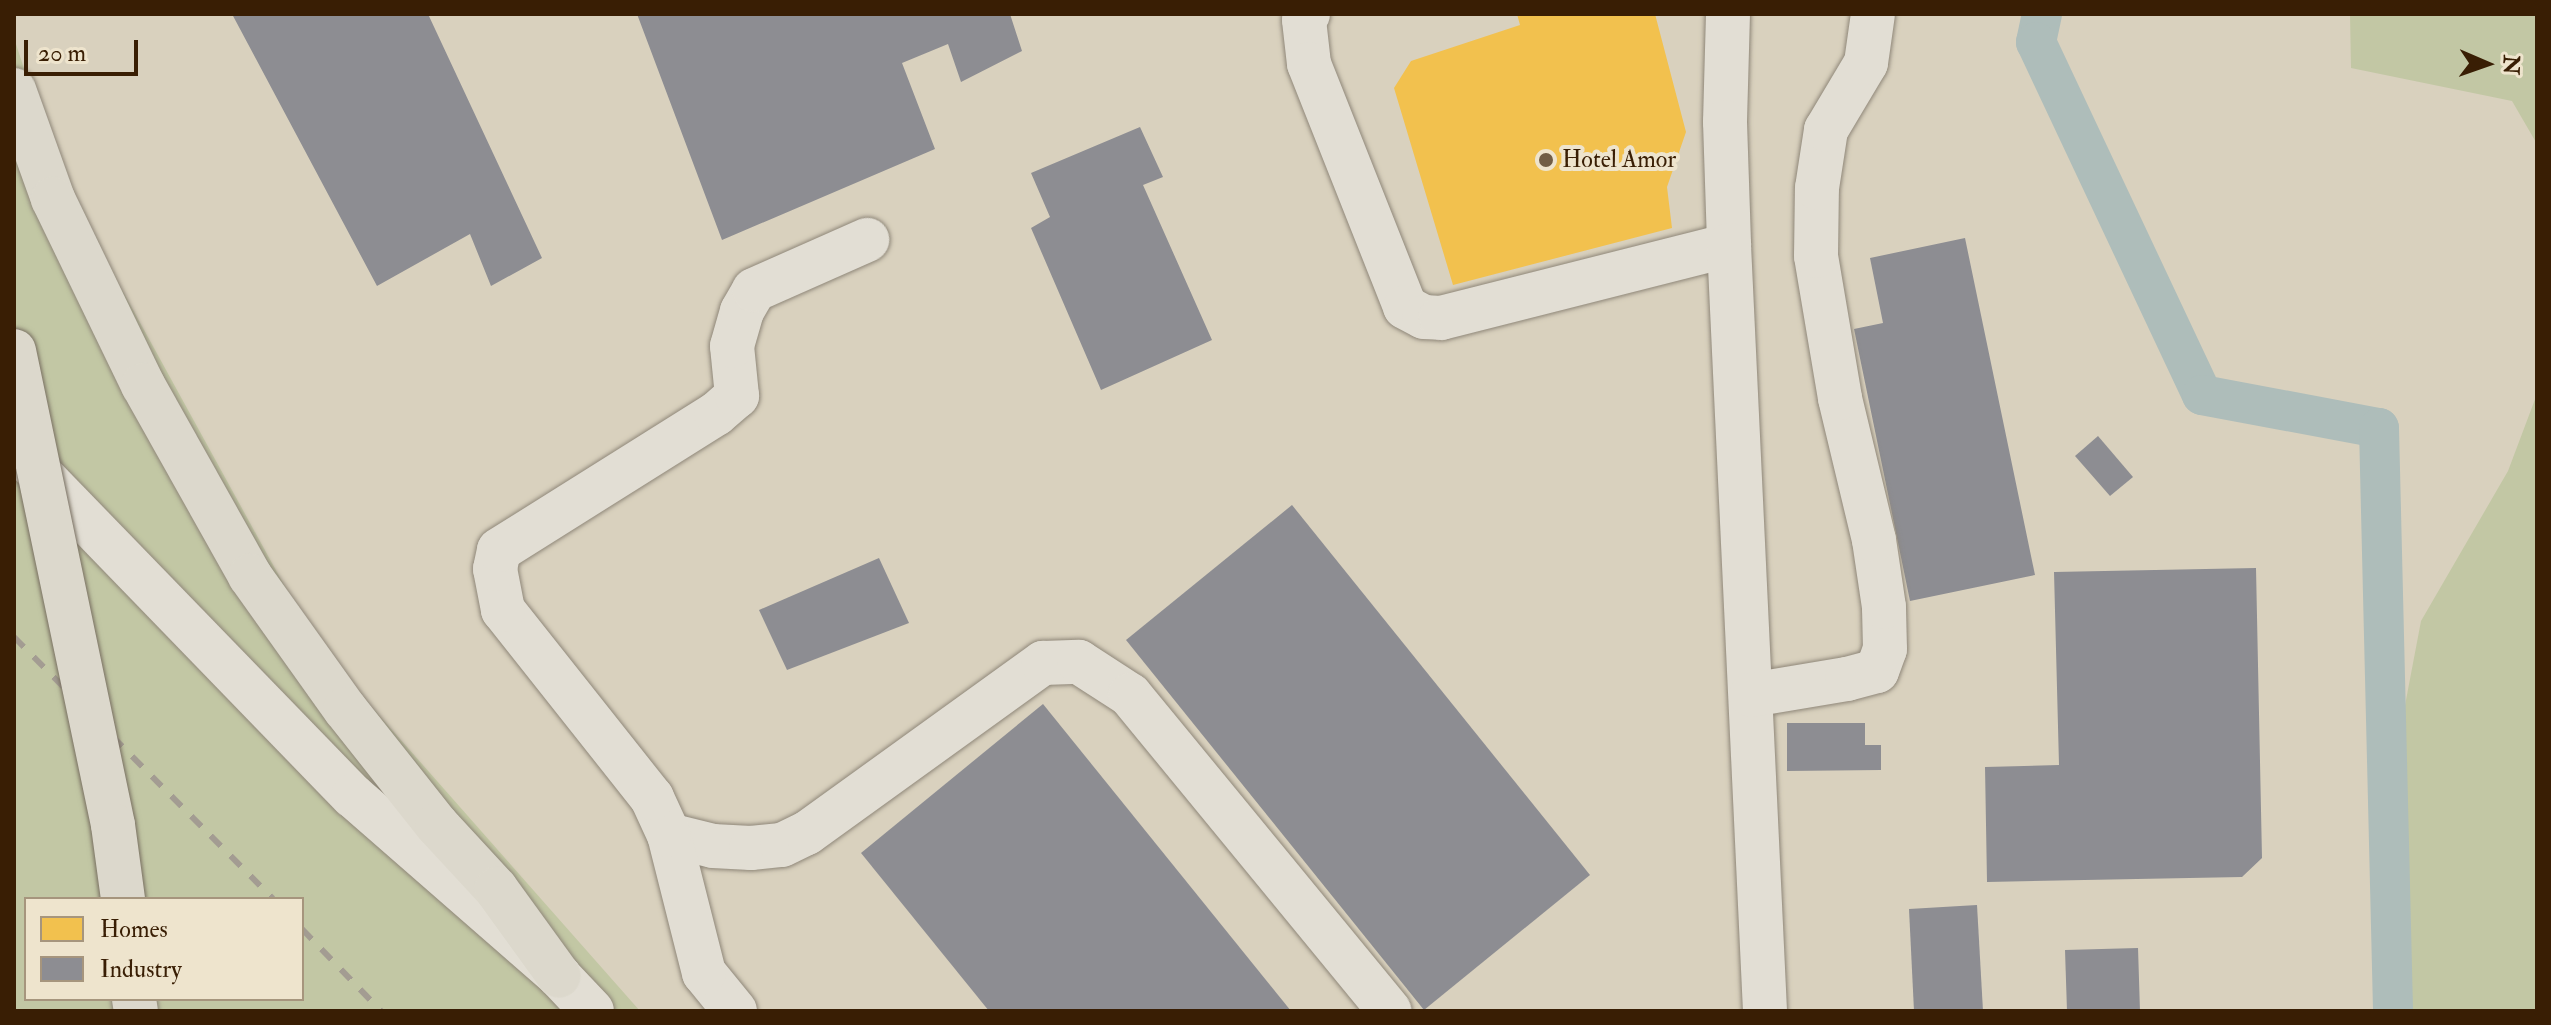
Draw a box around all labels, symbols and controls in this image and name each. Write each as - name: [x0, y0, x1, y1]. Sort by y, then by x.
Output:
- scale bar: [28, 24, 142, 74]
- north arrow: [2447, 24, 2527, 104]
- text: 20 m: [38, 38, 86, 69]
- text: N: [2497, 54, 2525, 75]
- place label: Hotel Amor: [1562, 146, 1676, 174]
- marker: Hotel Amor: [1537, 151, 1555, 169]
- legend: [24, 897, 304, 1001]
- text: Homes: [100, 914, 168, 945]
- text: Industry: [100, 954, 182, 985]

